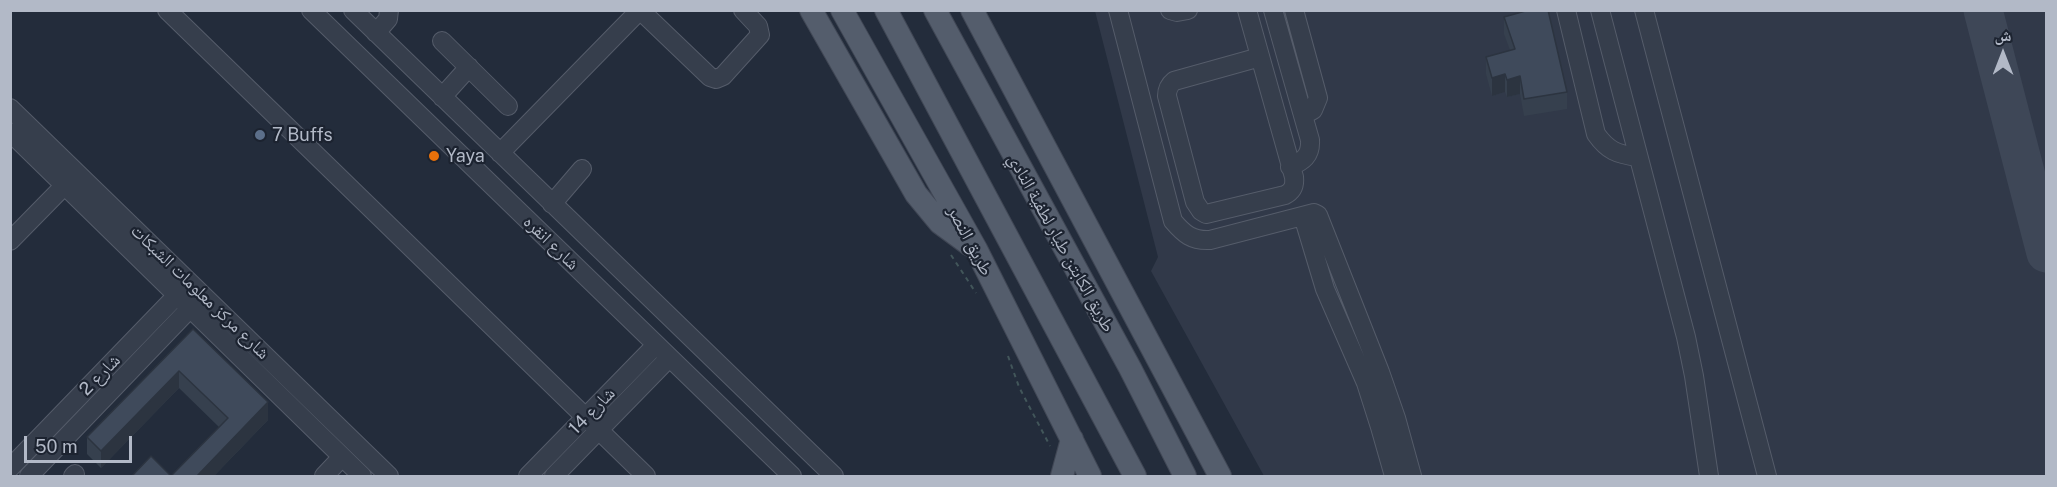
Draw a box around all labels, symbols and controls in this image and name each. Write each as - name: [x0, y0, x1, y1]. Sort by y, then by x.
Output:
- north arrow: [1973, 24, 2033, 84]
- text: ش: [1995, 26, 2011, 45]
- place label: 7 Buffs: [272, 124, 333, 146]
- marker: 7 Buffs: [253, 128, 267, 142]
- place label: Yaya: [446, 145, 485, 167]
- marker: Yaya: [427, 149, 441, 163]
- street label: طريق الكابتن طيار لطفية النادي: [1003, 150, 1119, 336]
- street label: طريق النصر: [943, 202, 997, 280]
- street label: شارع انقره: [519, 211, 583, 275]
- street label: شارع مركز معلومات الشبكات: [126, 220, 274, 364]
- street label: شارع 2: [75, 350, 125, 400]
- street label: شارع 14: [564, 383, 620, 439]
- scale bar: [27, 424, 135, 462]
- text: 50 m: [35, 436, 78, 457]

